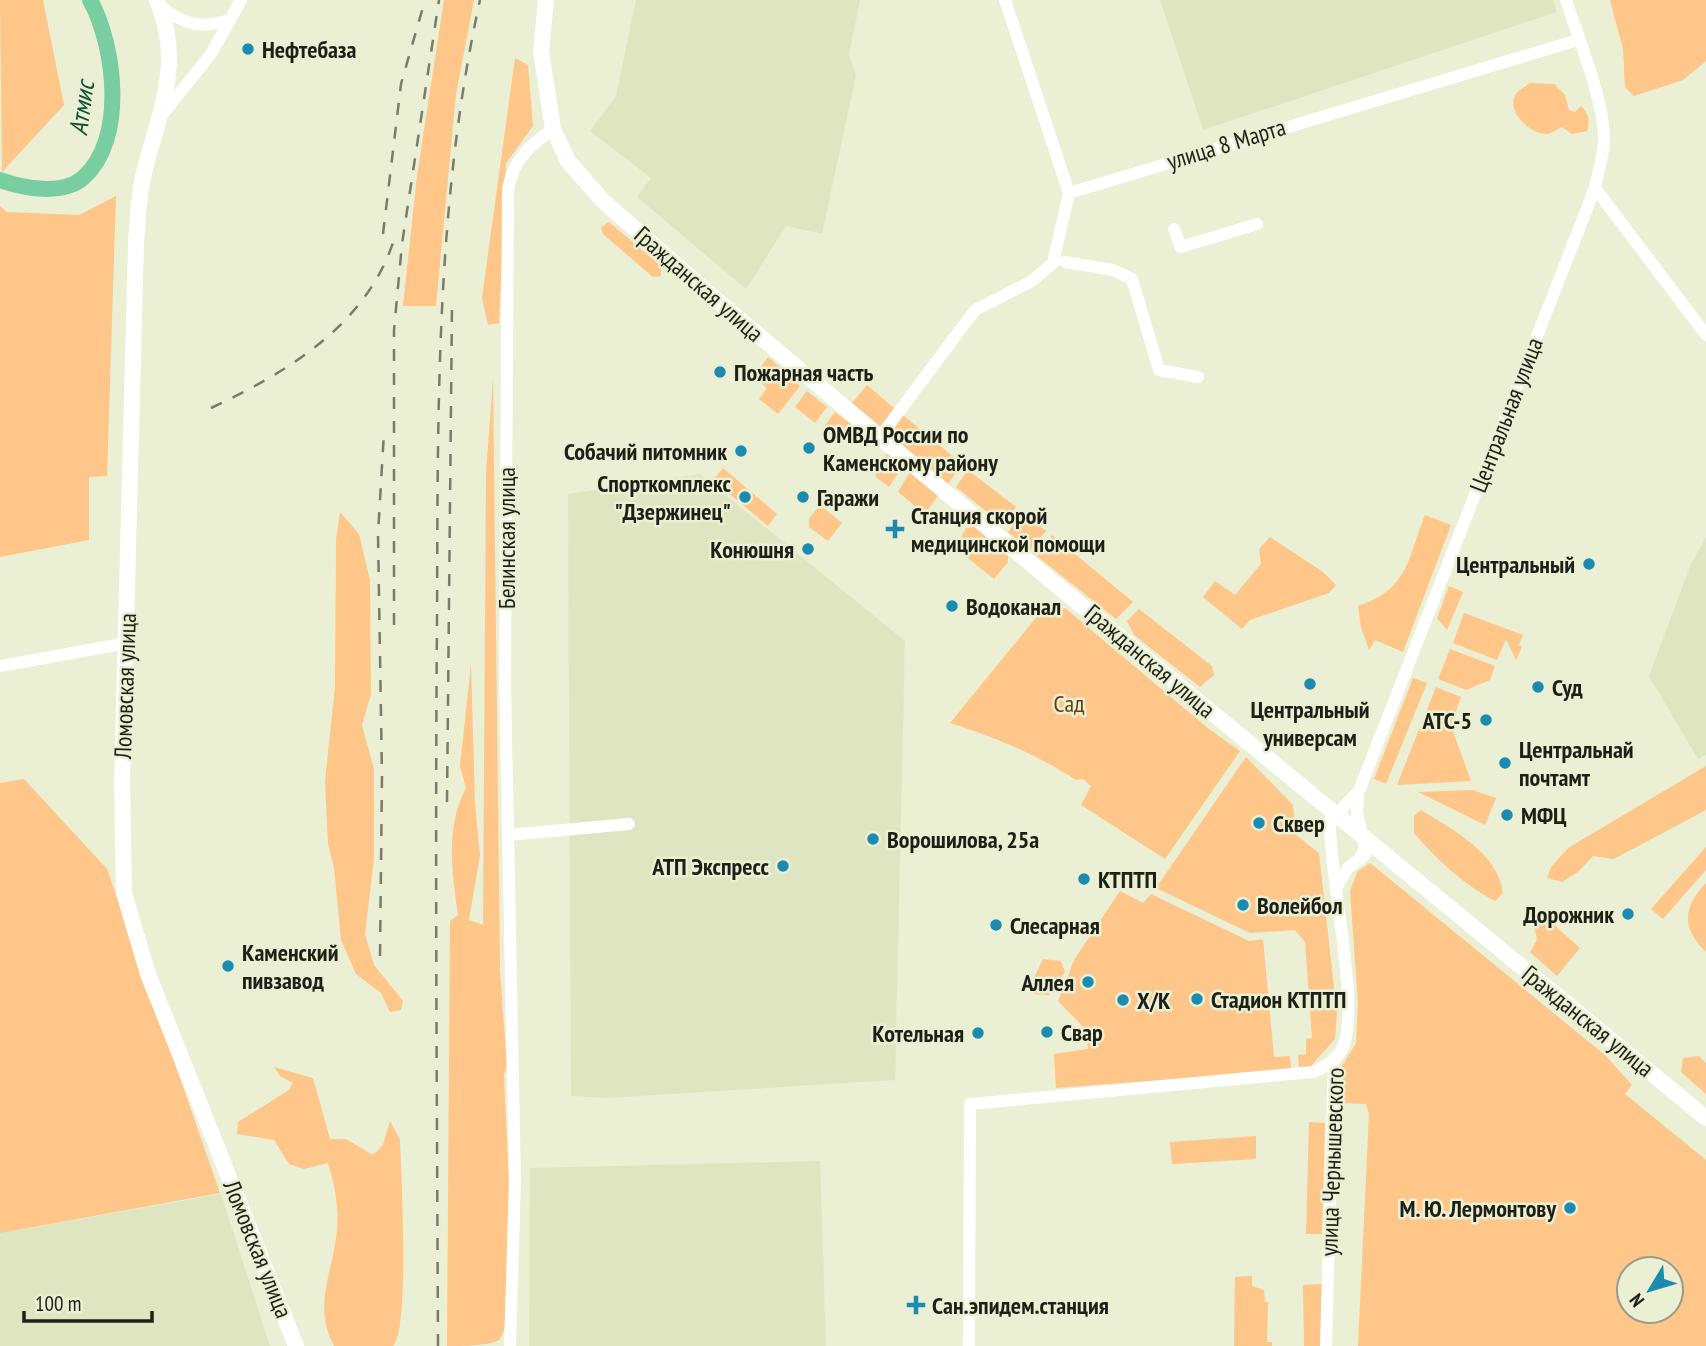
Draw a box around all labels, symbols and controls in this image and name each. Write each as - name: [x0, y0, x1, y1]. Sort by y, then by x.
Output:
- place label: Нефтебаза: [262, 34, 357, 65]
- marker: Нефтебаза: [240, 41, 256, 57]
- water label: Атмис: [61, 76, 101, 137]
- street label: улица 8 Марта: [1163, 111, 1289, 177]
- street label: Гражданская улица: [628, 219, 770, 349]
- street label: Центральная улица: [1462, 333, 1550, 497]
- place label: Пожарная часть: [734, 357, 874, 388]
- marker: Пожарная часть: [712, 364, 728, 380]
- place label: ОМВД России по Каменскому району: [823, 419, 998, 478]
- place label: Собачий питомник: [564, 436, 727, 467]
- marker: ОМВД России по Каменскому району: [801, 440, 817, 456]
- marker: Собачий питомник: [733, 443, 749, 459]
- street label: Белинская улица: [491, 467, 522, 609]
- place label: Спорткомплекс "Дзержинец": [597, 468, 732, 527]
- place label: Гаражи: [817, 482, 879, 513]
- marker: Спорткомплекс "Дзержинец": [737, 489, 753, 505]
- marker: Гаражи: [795, 489, 811, 505]
- place label: Станция скорой медицинской помощи: [911, 500, 1105, 559]
- marker: Станция скорой медицинской помощи: [885, 519, 905, 539]
- place label: Конюшня: [710, 534, 794, 565]
- marker: Конюшня: [800, 541, 816, 557]
- place label: Центральный: [1456, 549, 1575, 580]
- marker: Центральный: [1581, 556, 1597, 572]
- place label: Водоканал: [966, 591, 1061, 622]
- street label: Гражданская улица: [1078, 597, 1222, 725]
- marker: Водоканал: [944, 598, 960, 614]
- street label: Ломовская улица: [107, 613, 143, 760]
- place label: Суд: [1552, 672, 1583, 703]
- marker: Центральный универсам: [1302, 676, 1318, 692]
- marker: Суд: [1530, 679, 1546, 695]
- park label: Сад: [1053, 688, 1085, 719]
- place label: Центральный универсам: [1251, 694, 1369, 753]
- place label: АТС-5: [1422, 705, 1472, 736]
- marker: АТС-5: [1478, 712, 1494, 728]
- place label: Центральнай почтамт: [1519, 734, 1634, 793]
- marker: Центральнай почтамт: [1497, 755, 1513, 771]
- place label: МФЦ: [1521, 800, 1567, 831]
- marker: МФЦ: [1499, 807, 1515, 823]
- place label: Сквер: [1273, 808, 1325, 839]
- marker: Сквер: [1251, 815, 1267, 831]
- place label: Ворошилова, 25а: [887, 824, 1039, 855]
- marker: Ворошилова, 25а: [865, 831, 881, 847]
- place label: АТП Экспресс: [651, 851, 770, 882]
- marker: АТП Экспресс: [775, 858, 791, 874]
- place label: КТПТП: [1098, 864, 1157, 895]
- marker: КТПТП: [1076, 871, 1092, 887]
- place label: Волейбол: [1257, 890, 1343, 921]
- marker: Волейбол: [1235, 897, 1251, 913]
- place label: Дорожник: [1523, 899, 1614, 930]
- marker: Дорожник: [1620, 906, 1636, 922]
- place label: Слесарная: [1010, 910, 1100, 941]
- marker: Слесарная: [988, 917, 1004, 933]
- place label: Каменский пивзавод: [242, 937, 338, 996]
- marker: Каменский пивзавод: [220, 958, 236, 974]
- street label: Гражданская улица: [1516, 958, 1660, 1084]
- place label: Аллея: [1020, 967, 1074, 998]
- marker: Аллея: [1080, 974, 1096, 990]
- place label: Стадион КТПТП: [1211, 984, 1346, 1015]
- place label: Х/К: [1137, 985, 1171, 1016]
- marker: Стадион КТПТП: [1189, 991, 1205, 1007]
- marker: Х/К: [1115, 992, 1131, 1008]
- place label: Свар: [1061, 1017, 1103, 1048]
- place label: Котельная: [872, 1018, 964, 1049]
- marker: Свар: [1039, 1024, 1055, 1040]
- marker: Котельная: [970, 1025, 986, 1041]
- street label: улица Чернышевского: [1313, 1067, 1351, 1257]
- street label: Ломовская улица: [216, 1175, 300, 1322]
- place label: М. Ю. Лермонтову: [1399, 1193, 1556, 1224]
- marker: М. Ю. Лермонтову: [1562, 1200, 1578, 1216]
- north arrow: [1615, 1255, 1685, 1325]
- scale bar: [24, 1280, 152, 1324]
- text: N: [1624, 1289, 1649, 1312]
- text: 100 m: [35, 1290, 81, 1317]
- place label: Сан.эпидем.станция: [932, 1290, 1109, 1321]
- marker: Сан.эпидем.станция: [906, 1295, 926, 1315]

